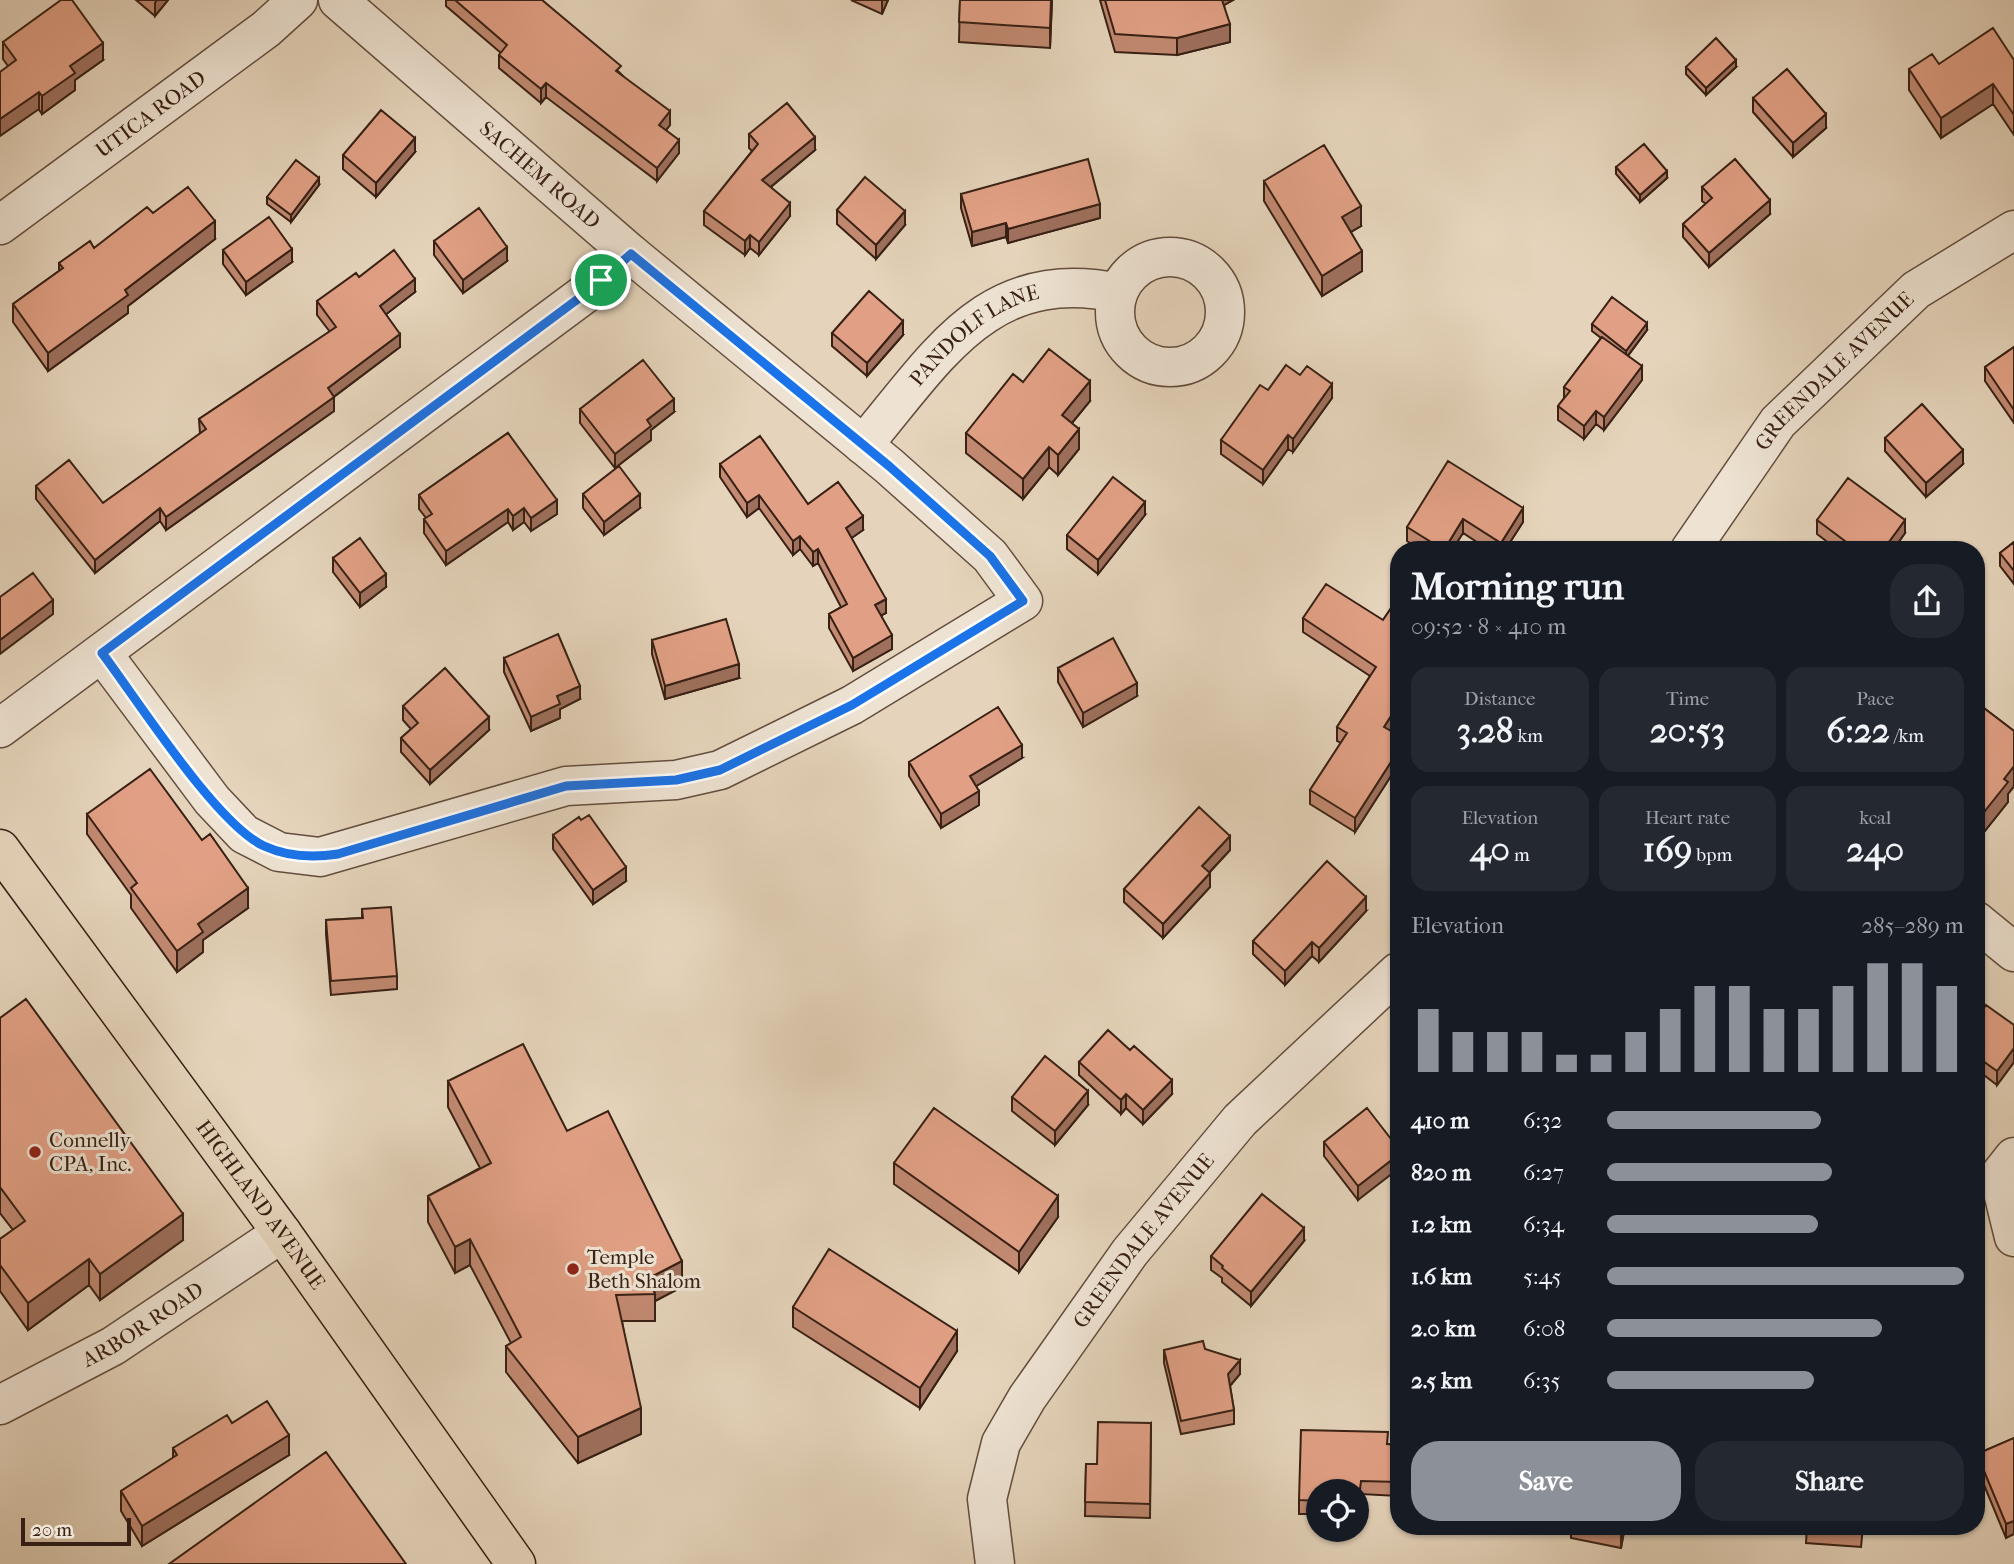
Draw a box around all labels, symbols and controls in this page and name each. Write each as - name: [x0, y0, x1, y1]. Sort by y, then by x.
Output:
- street label: UTICA ROAD: [91, 66, 210, 163]
- street label: SACHEM ROAD: [475, 116, 605, 234]
- pin: [571, 250, 631, 310]
- icon: arrive: [582, 261, 620, 299]
- street label: PANDOLF LANE: [905, 280, 1042, 391]
- street label: GREENDALE AVENUE: [1750, 287, 1919, 455]
- text: Morning run: [1411, 564, 1624, 609]
- button: share: [1890, 564, 1964, 638]
- text: 09:52 · 8 × 410 m: [1411, 613, 1566, 640]
- text: Distance: [1464, 688, 1536, 710]
- text: Time: [1666, 688, 1709, 710]
- text: Pace: [1856, 688, 1894, 710]
- text: 3.28: [1457, 710, 1513, 751]
- text: 20:53: [1650, 710, 1725, 751]
- text: 6:22: [1826, 710, 1890, 751]
- text: km: [1513, 725, 1543, 747]
- text: /km: [1890, 725, 1924, 747]
- text: Elevation: [1461, 807, 1538, 829]
- text: Heart rate: [1645, 807, 1730, 829]
- text: kcal: [1859, 807, 1891, 829]
- text: 40: [1470, 829, 1510, 870]
- text: 169: [1643, 829, 1692, 870]
- text: 240: [1846, 829, 1904, 870]
- text: m: [1510, 844, 1530, 866]
- text: bpm: [1692, 844, 1732, 866]
- text: Elevation: [1411, 912, 1504, 939]
- text: 285–289 m: [1861, 912, 1964, 939]
- text: 410 m: [1411, 1107, 1469, 1134]
- text: 6:32: [1523, 1107, 1562, 1134]
- street label: HIGHLAND AVENUE: [191, 1115, 330, 1294]
- place label: Connelly CPA, Inc.: [49, 1128, 131, 1176]
- marker: Connelly CPA, Inc.: [27, 1144, 43, 1160]
- street label: GREENDALE AVENUE: [1068, 1149, 1219, 1333]
- text: 820 m: [1411, 1159, 1471, 1186]
- text: 6:27: [1523, 1159, 1564, 1186]
- text: 1.2 km: [1411, 1211, 1471, 1238]
- text: 6:34: [1523, 1211, 1564, 1238]
- place label: Temple Beth Shalom: [587, 1245, 701, 1293]
- marker: Temple Beth Shalom: [565, 1261, 581, 1277]
- text: 1.6 km: [1411, 1263, 1472, 1290]
- text: 5:45: [1523, 1263, 1561, 1290]
- street label: ARBOR ROAD: [77, 1277, 208, 1372]
- text: 2.0 km: [1411, 1315, 1476, 1342]
- text: 6:08: [1523, 1315, 1565, 1342]
- text: 2.5 km: [1411, 1367, 1472, 1394]
- text: 6:35: [1523, 1367, 1560, 1394]
- button: Save: [1411, 1441, 1681, 1521]
- button: Share: [1695, 1441, 1964, 1521]
- map controls: [1306, 1479, 1369, 1542]
- button: locate: [1306, 1479, 1369, 1542]
- scale bar: [21, 1515, 131, 1547]
- text: 20 m: [32, 1519, 72, 1541]

